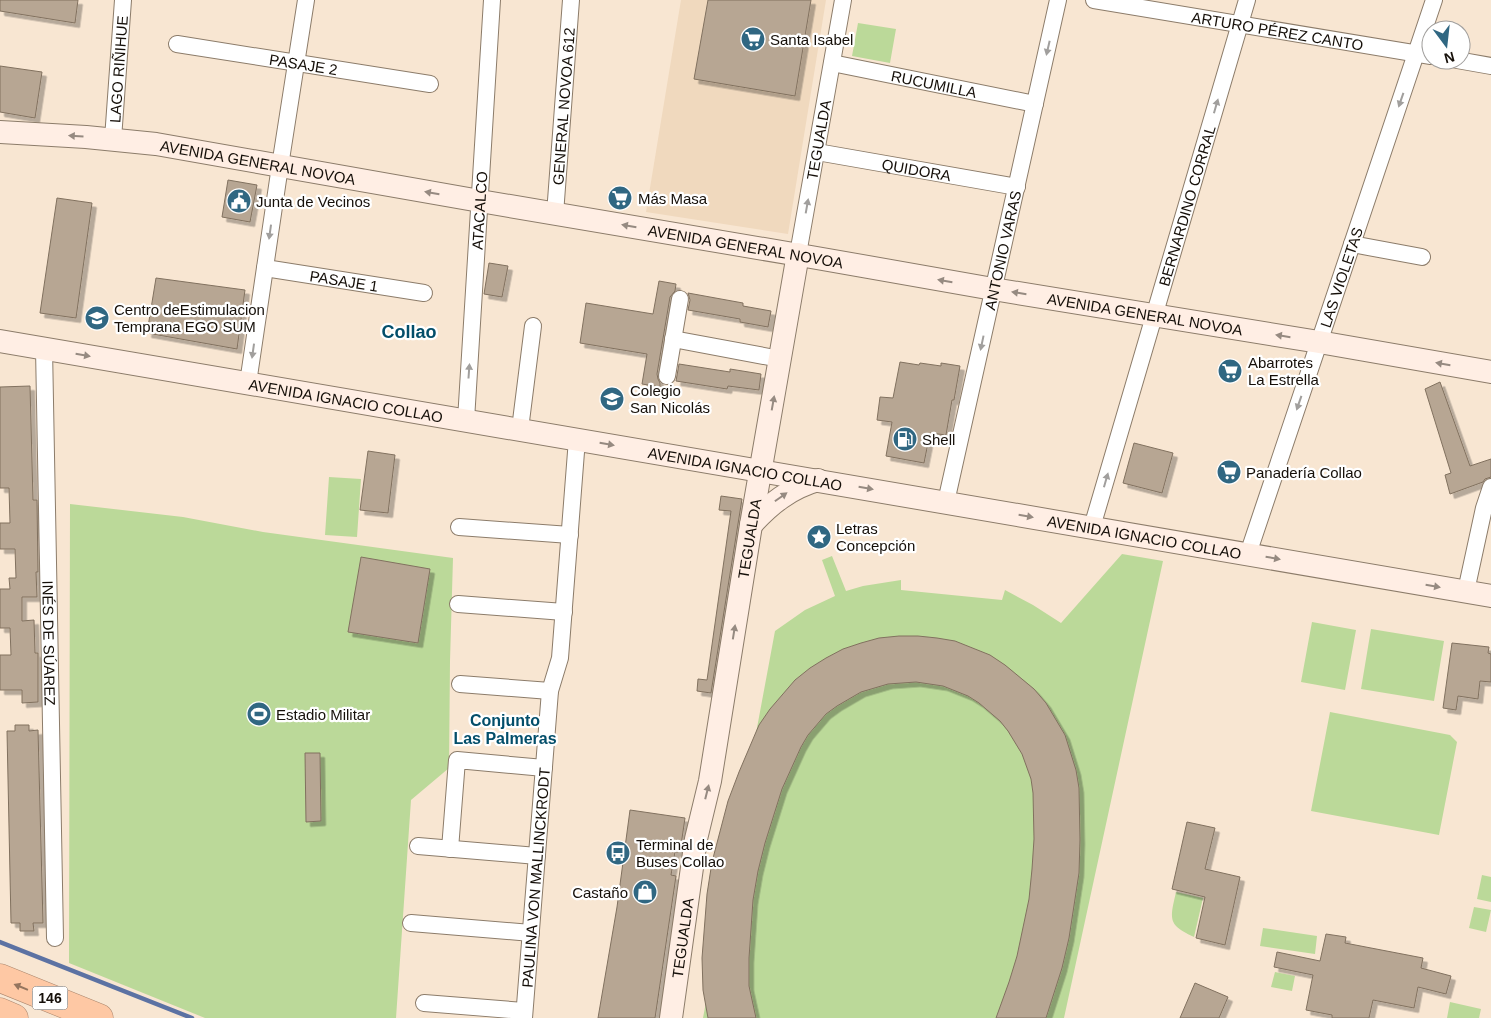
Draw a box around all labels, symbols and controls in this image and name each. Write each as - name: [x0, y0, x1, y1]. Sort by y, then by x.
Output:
- street label: ARTURO PÉREZ CANTO: [1190, 8, 1365, 53]
- street label: LAGO RIÑIHUE: [106, 15, 130, 123]
- north arrow: [1421, 20, 1471, 70]
- supermarket icon: Santa Isabel: [740, 26, 766, 52]
- street label: GENERAL NOVOA 612: [549, 27, 577, 186]
- place label: Santa Isabel: [770, 31, 853, 48]
- one-way arrow: [1044, 40, 1052, 55]
- text: N: [1442, 49, 1456, 67]
- street label: PASAJE 2: [268, 50, 339, 78]
- street label: RUCUMILLA: [890, 67, 978, 101]
- one-way arrow: [1396, 92, 1404, 107]
- street label: TEGUALDA: [803, 98, 834, 181]
- one-way arrow: [1212, 99, 1220, 114]
- street label: BERNARDINO CORRAL: [1155, 123, 1218, 288]
- one-way arrow: [68, 132, 84, 140]
- street label: AVENIDA GENERAL NOVOA: [159, 136, 357, 187]
- street label: QUIDORA: [881, 155, 952, 184]
- street label: ATACALCO: [468, 171, 490, 250]
- supermarket icon: Más Masa: [607, 185, 633, 211]
- public building icon: Junta de Vecinos: [226, 188, 252, 214]
- one-way arrow: [424, 188, 440, 196]
- street label: ANTONIO VARAS: [981, 189, 1024, 312]
- place label: Más Masa: [638, 190, 708, 207]
- place label: Junta de Vecinos: [256, 193, 370, 210]
- one-way arrow: [803, 199, 811, 214]
- street label: AVENIDA GENERAL NOVOA: [647, 221, 845, 271]
- one-way arrow: [621, 222, 637, 230]
- one-way arrow: [266, 224, 274, 240]
- street label: LAS VIOLETAS: [1316, 225, 1366, 330]
- street label: PASAJE 1: [309, 267, 379, 294]
- one-way arrow: [937, 276, 953, 284]
- one-way arrow: [1010, 289, 1026, 297]
- street label: AVENIDA GENERAL NOVOA: [1046, 289, 1244, 338]
- place label: Centro deEstimulacion Temprana EGO SUM: [114, 301, 265, 335]
- school or university icon: Centro deEstimulacion Temprana EGO SUM: [84, 305, 110, 331]
- district label: Collao: [381, 322, 437, 342]
- one-way arrow: [1274, 332, 1290, 340]
- one-way arrow: [978, 335, 986, 350]
- one-way arrow: [249, 343, 257, 359]
- one-way arrow: [75, 351, 91, 359]
- place label: Abarrotes La Estrella: [1248, 354, 1320, 388]
- supermarket icon: Abarrotes La Estrella: [1217, 358, 1243, 384]
- one-way arrow: [1435, 359, 1451, 367]
- one-way arrow: [466, 363, 474, 379]
- street label: AVENIDA IGNACIO COLLAO: [248, 375, 444, 425]
- place label: Colegio San Nicolás: [630, 382, 710, 416]
- school or university icon: Colegio San Nicolás: [599, 386, 625, 412]
- one-way arrow: [769, 395, 777, 411]
- one-way arrow: [1294, 396, 1302, 411]
- fuel station icon: Shell: [892, 426, 918, 452]
- place label: Shell: [922, 431, 955, 448]
- one-way arrow: [599, 440, 615, 448]
- street label: AVENIDA IGNACIO COLLAO: [647, 443, 844, 493]
- supermarket icon: Panadería Collao: [1216, 459, 1242, 485]
- place label: Panadería Collao: [1246, 464, 1362, 481]
- one-way arrow: [1102, 473, 1110, 488]
- one-way arrow: [858, 485, 874, 493]
- one-way arrow: [775, 492, 788, 502]
- street label: TEGUALDA: [734, 497, 764, 580]
- one-way arrow: [1019, 512, 1035, 520]
- street label: AVENIDA IGNACIO COLLAO: [1046, 512, 1243, 562]
- place label: Letras Concepción: [836, 520, 915, 554]
- place icon: Letras Concepción: [806, 524, 832, 550]
- one-way arrow: [1265, 555, 1281, 563]
- street label: INÉS DE SÚAREZ: [40, 580, 59, 706]
- one-way arrow: [1425, 582, 1441, 590]
- one-way arrow: [731, 623, 739, 639]
- sports icon: Estadio Militar: [246, 701, 272, 727]
- place label: Estadio Militar: [276, 706, 370, 723]
- district label: Conjunto Las Palmeras: [453, 712, 557, 747]
- street label: PAULINA VON MALLINCKRODT: [518, 767, 552, 988]
- one-way arrow: [703, 784, 711, 799]
- place label: Terminal de Buses Collao: [636, 836, 724, 870]
- bus stop icon: Terminal de Buses Collao: [605, 840, 631, 866]
- shop icon: Castaño: [632, 879, 658, 905]
- place label: Castaño: [572, 884, 628, 901]
- street label: TEGUALDA: [668, 897, 696, 979]
- one-way arrow: [14, 983, 29, 990]
- road number: 146: [32, 986, 68, 1010]

